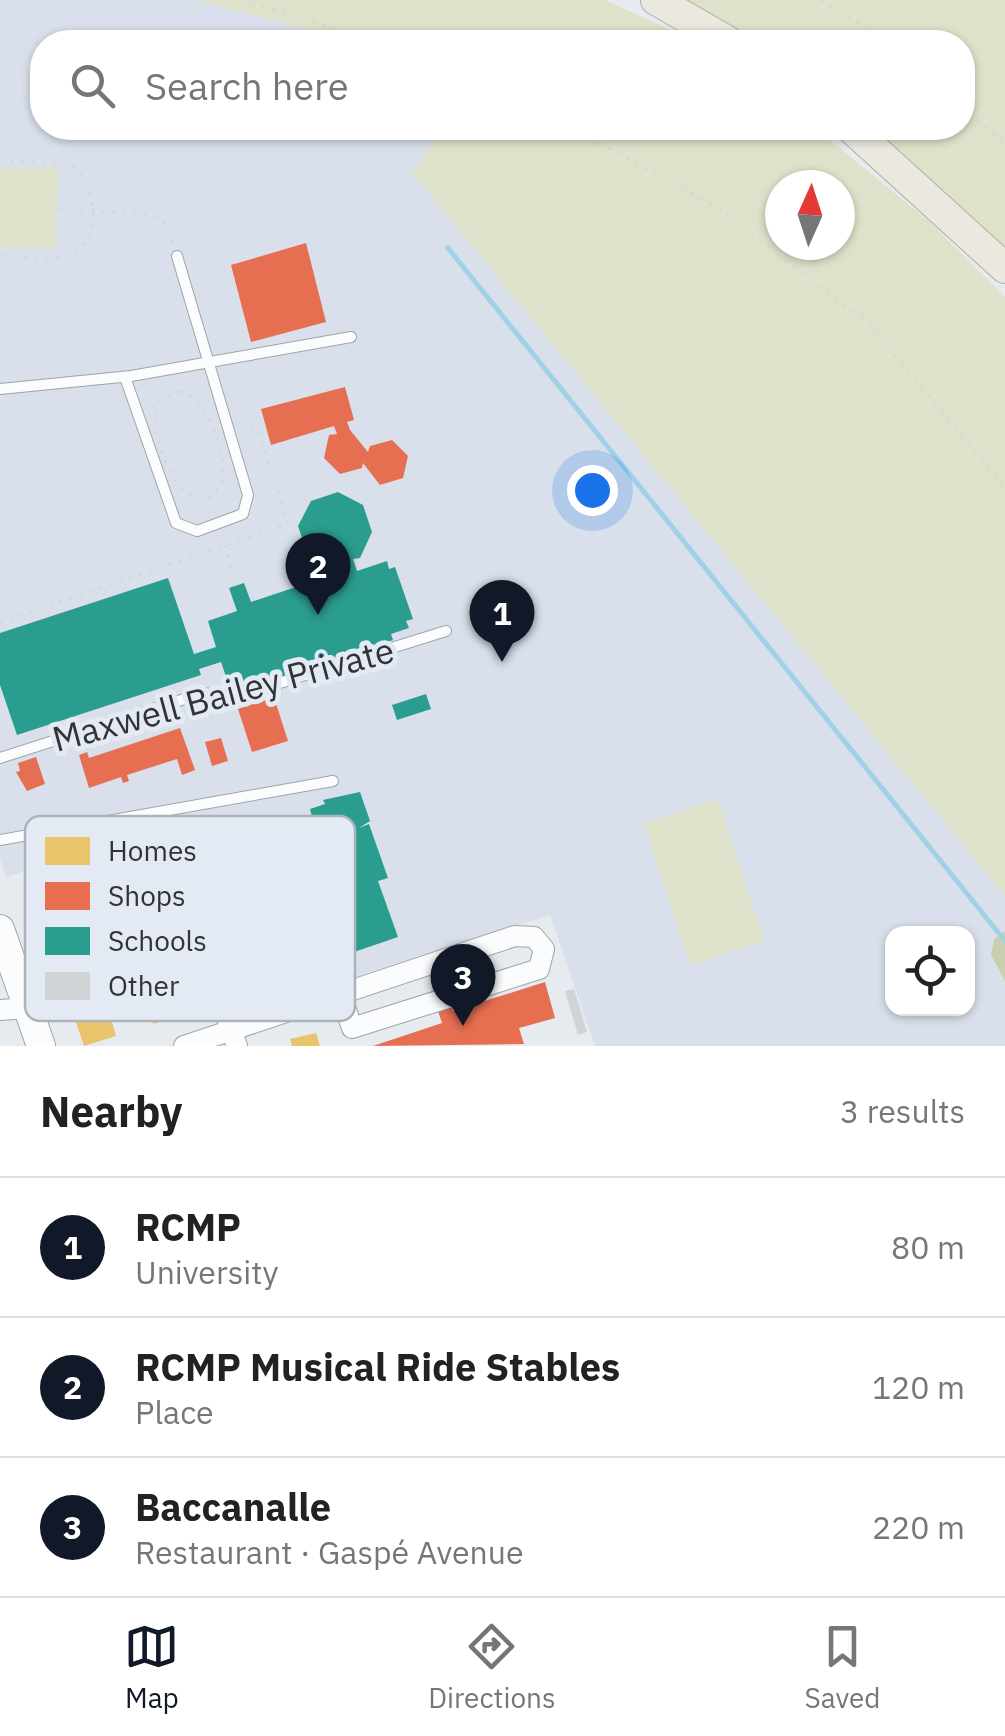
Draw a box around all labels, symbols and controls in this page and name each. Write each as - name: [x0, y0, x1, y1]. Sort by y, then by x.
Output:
- search box: [30, 30, 975, 140]
- icon: search: [65, 58, 120, 113]
- text: Search here: [145, 61, 349, 110]
- north arrow: [765, 170, 855, 260]
- your location: [567, 465, 618, 516]
- pin: 2: [286, 532, 350, 615]
- pin: 1: [470, 580, 534, 662]
- street label: Maxwell Bailey Private: [47, 626, 399, 762]
- legend: [25, 816, 355, 1021]
- text: Homes: [108, 832, 197, 869]
- text: Shops: [108, 877, 186, 914]
- text: Schools: [108, 922, 207, 959]
- map controls: [885, 926, 975, 1016]
- button: locate: [885, 926, 975, 1016]
- pin: 3: [430, 944, 496, 1026]
- text: Other: [108, 967, 179, 1004]
- text: Nearby: [40, 1084, 182, 1139]
- text: 3 results: [840, 1090, 965, 1132]
- text: RCMP: [135, 1202, 241, 1251]
- text: 1: [63, 1226, 82, 1268]
- text: 80 m: [891, 1226, 965, 1268]
- text: University: [135, 1251, 278, 1293]
- text: RCMP Musical Ride Stables: [135, 1342, 620, 1391]
- text: 2: [63, 1366, 82, 1408]
- text: 120 m: [872, 1366, 965, 1408]
- text: Place: [135, 1391, 214, 1433]
- text: Baccanalle: [135, 1482, 331, 1531]
- text: 3: [63, 1506, 82, 1548]
- text: 220 m: [872, 1506, 965, 1548]
- text: Restaurant · Gaspé Avenue: [135, 1531, 524, 1573]
- tab: Map: [124, 1619, 179, 1716]
- tab: Directions: [428, 1619, 556, 1716]
- tab: Saved: [804, 1619, 881, 1716]

